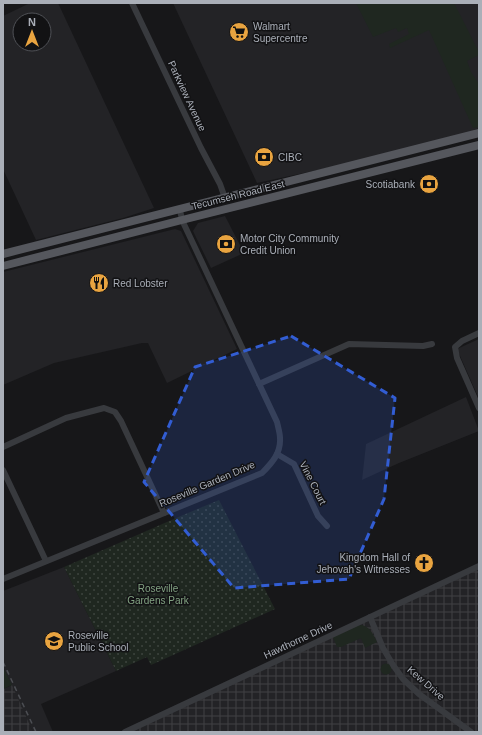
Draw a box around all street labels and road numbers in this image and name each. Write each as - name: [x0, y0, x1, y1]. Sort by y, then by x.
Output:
- street label: Parkview Avenue: [166, 59, 208, 133]
- street label: Tecumseh Road East: [191, 178, 286, 212]
- street label: Roseville Garden Drive: [158, 459, 257, 509]
- street label: Vine Court: [297, 460, 329, 507]
- street label: Hawthorne Drive: [262, 619, 334, 661]
- street label: Kew Drive: [405, 664, 447, 702]

